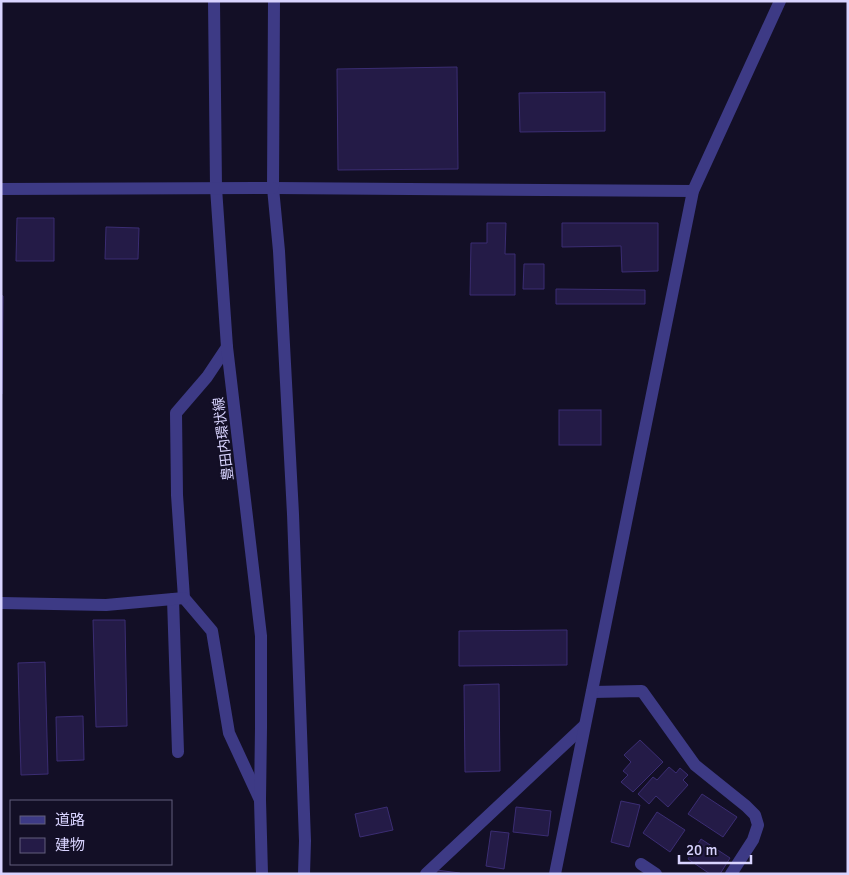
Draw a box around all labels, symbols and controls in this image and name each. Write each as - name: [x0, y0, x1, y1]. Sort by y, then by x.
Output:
- street label: 豊田内環状線: [210, 396, 237, 482]
- legend: [10, 800, 172, 865]
- text: 道路: [55, 811, 85, 829]
- scale bar: [679, 832, 752, 864]
- text: 建物: [55, 836, 85, 854]
- text: 20 m: [686, 841, 717, 859]

